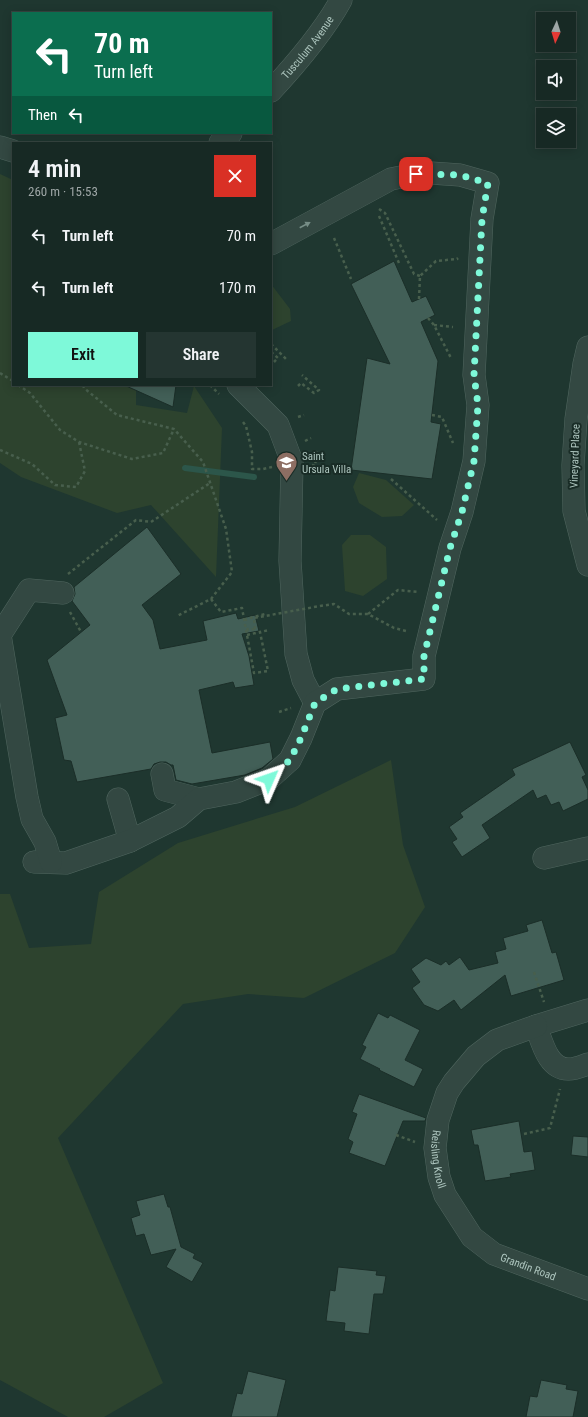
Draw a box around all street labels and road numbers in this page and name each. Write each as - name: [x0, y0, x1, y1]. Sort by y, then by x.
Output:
- street label: Tusculum Avenue: [279, 14, 336, 82]
- street label: Vineyard Place: [567, 424, 583, 488]
- street label: Reisling Knoll: [428, 1129, 449, 1190]
- street label: Grandin Road: [499, 1250, 558, 1283]

